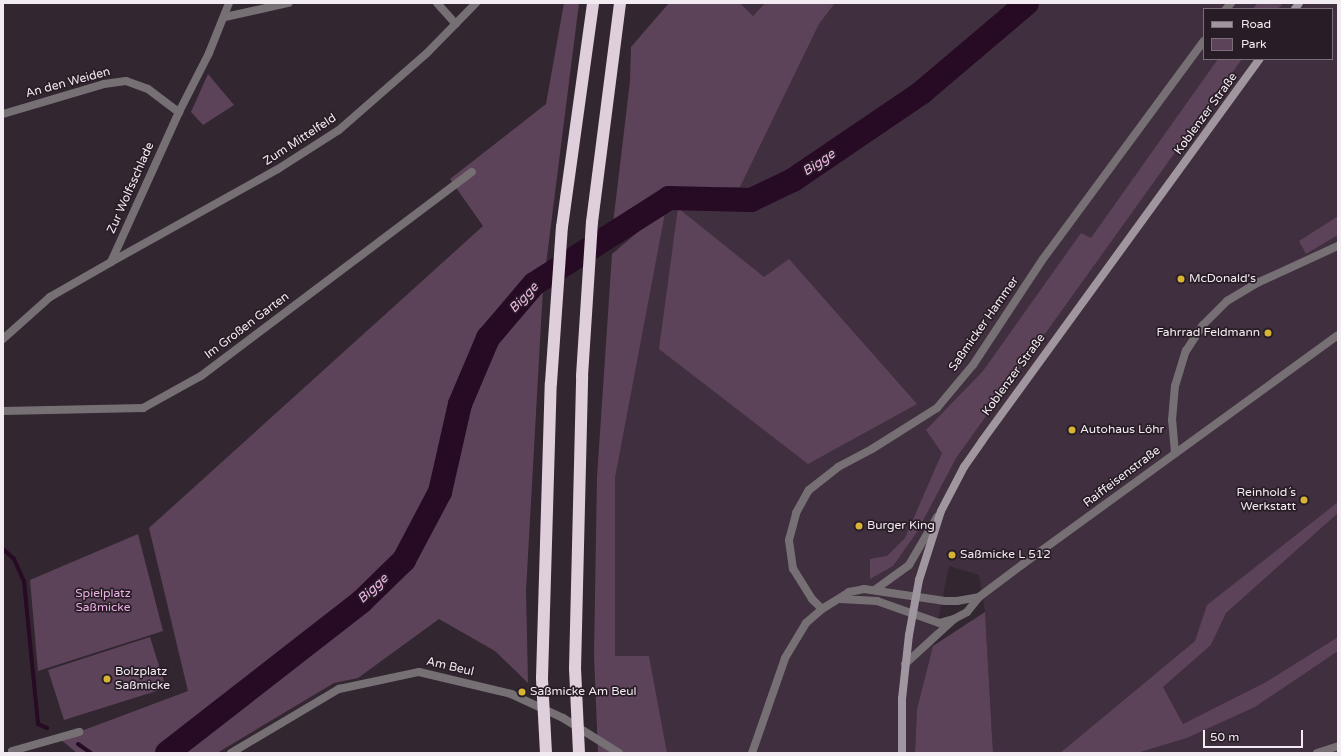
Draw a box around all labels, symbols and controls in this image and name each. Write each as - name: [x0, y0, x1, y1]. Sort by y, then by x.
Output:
- legend: [1203, 8, 1333, 60]
- text: Road: [1241, 17, 1271, 31]
- text: Park: [1241, 37, 1267, 51]
- street label: An den Weiden: [24, 65, 112, 101]
- street label: Koblenzer Straße: [1171, 70, 1241, 158]
- street label: Zum Mittelfeld: [261, 111, 339, 169]
- street label: Zur Wolfsschlade: [104, 140, 158, 236]
- water label: Bigge: [800, 146, 838, 180]
- place label: McDonald's: [1189, 272, 1256, 286]
- street label: Saßmicker Hammer: [946, 274, 1022, 374]
- marker: McDonald's: [1176, 274, 1186, 284]
- water label: Bigge: [506, 280, 542, 316]
- street label: Im Großen Garten: [202, 290, 292, 362]
- place label: Fahrrad Feldmann: [1156, 326, 1260, 340]
- marker: Fahrrad Feldmann: [1263, 328, 1273, 338]
- street label: Koblenzer Straße: [979, 331, 1049, 419]
- place label: Autohaus Löhr: [1080, 423, 1164, 437]
- marker: Autohaus Löhr: [1067, 425, 1077, 435]
- street label: Raiffeisenstraße: [1081, 443, 1163, 511]
- place label: Reinhold´s Werkstatt: [1237, 486, 1296, 514]
- marker: Reinhold´s Werkstatt: [1299, 495, 1309, 505]
- place label: Burger King: [867, 519, 935, 533]
- marker: Burger King: [854, 521, 864, 531]
- place label: Saßmicke L 512: [960, 548, 1051, 562]
- marker: Saßmicke L 512: [947, 550, 957, 560]
- water label: Bigge: [355, 571, 391, 607]
- park label: Spielplatz Saßmicke: [75, 587, 131, 615]
- street label: Am Beul: [425, 655, 475, 679]
- place label: Bolzplatz Saßmicke: [115, 665, 170, 693]
- marker: Bolzplatz Saßmicke: [102, 674, 112, 684]
- place label: Saßmicke Am Beul: [530, 685, 637, 699]
- marker: Saßmicke Am Beul: [517, 687, 527, 697]
- scale bar: [1205, 722, 1305, 748]
- text: 50 m: [1210, 730, 1239, 744]

